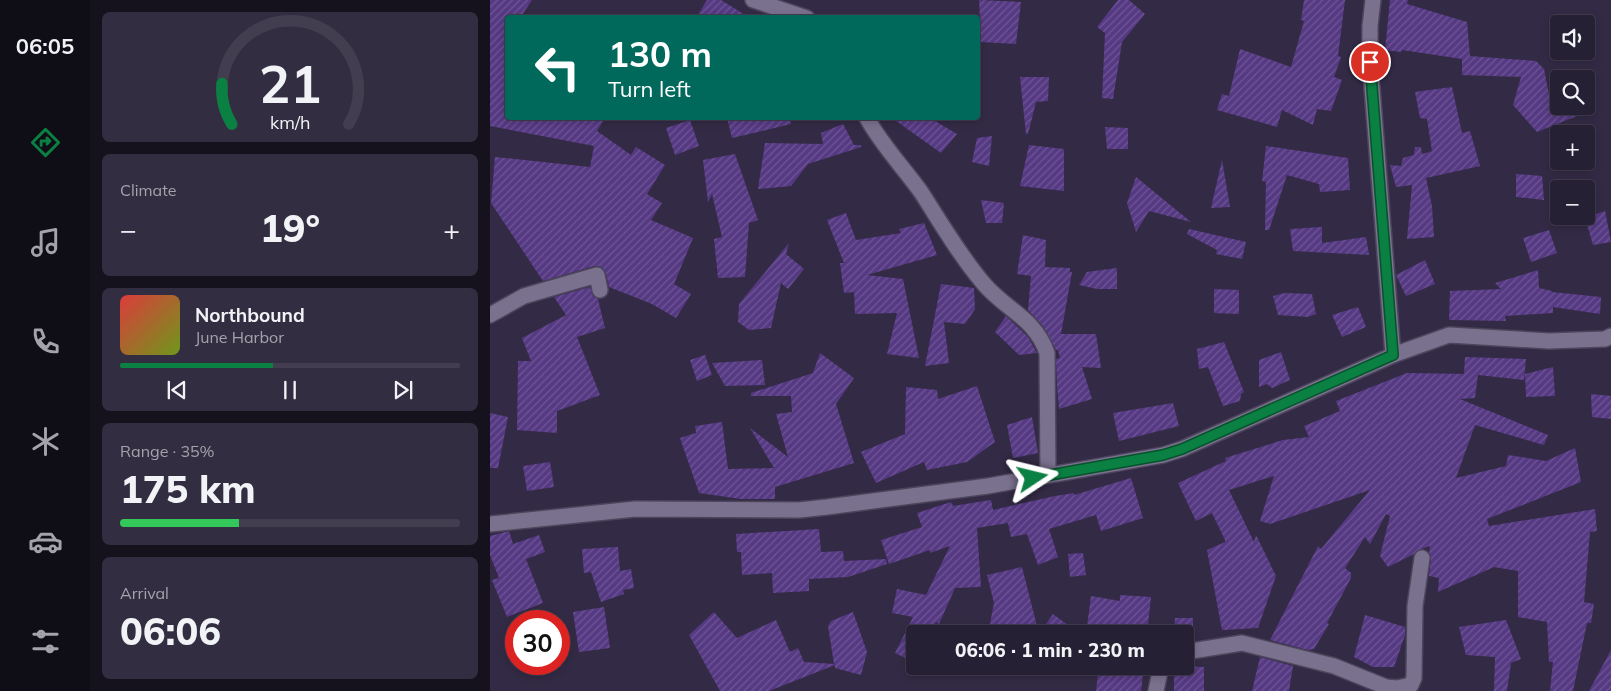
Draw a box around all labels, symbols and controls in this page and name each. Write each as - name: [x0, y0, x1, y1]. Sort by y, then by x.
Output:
- map controls: [1550, 15, 1595, 225]
- button: sound: [1550, 15, 1595, 60]
- text: 06:05: [16, 32, 74, 60]
- text: 130 m: [608, 32, 712, 76]
- icon: left: [525, 35, 590, 100]
- pin: [1349, 41, 1391, 83]
- icon: arrive: [1356, 48, 1384, 76]
- text: 21: [259, 51, 321, 116]
- button: search: [1550, 70, 1595, 115]
- text: Turn left: [608, 75, 691, 103]
- text: km/h: [270, 111, 310, 133]
- icon: directions: [28, 125, 63, 160]
- button: +: [1550, 125, 1595, 170]
- text: Climate: [120, 180, 176, 200]
- button: −: [1550, 180, 1595, 225]
- text: 19°: [260, 204, 320, 252]
- text: −: [120, 212, 137, 247]
- text: +: [443, 212, 460, 247]
- icon: music: [28, 225, 63, 260]
- text: Northbound: [195, 303, 305, 327]
- icon: phone: [28, 324, 63, 359]
- text: June Harbor: [195, 327, 284, 347]
- icon: previous: [163, 376, 191, 404]
- icon: pause: [276, 376, 304, 404]
- icon: next: [389, 376, 417, 404]
- icon: climate: [28, 424, 63, 459]
- text: Range · 35%: [120, 441, 215, 461]
- position arrow: [1006, 451, 1058, 503]
- text: 175 km: [120, 465, 256, 513]
- icon: car: [28, 524, 63, 559]
- text: Arrival: [120, 583, 169, 603]
- text: 06:06: [120, 607, 221, 655]
- speed limit sign: 30: [505, 610, 570, 675]
- icon: filters: [28, 624, 63, 659]
- text: 06:06 · 1 min · 230 m: [955, 638, 1145, 662]

